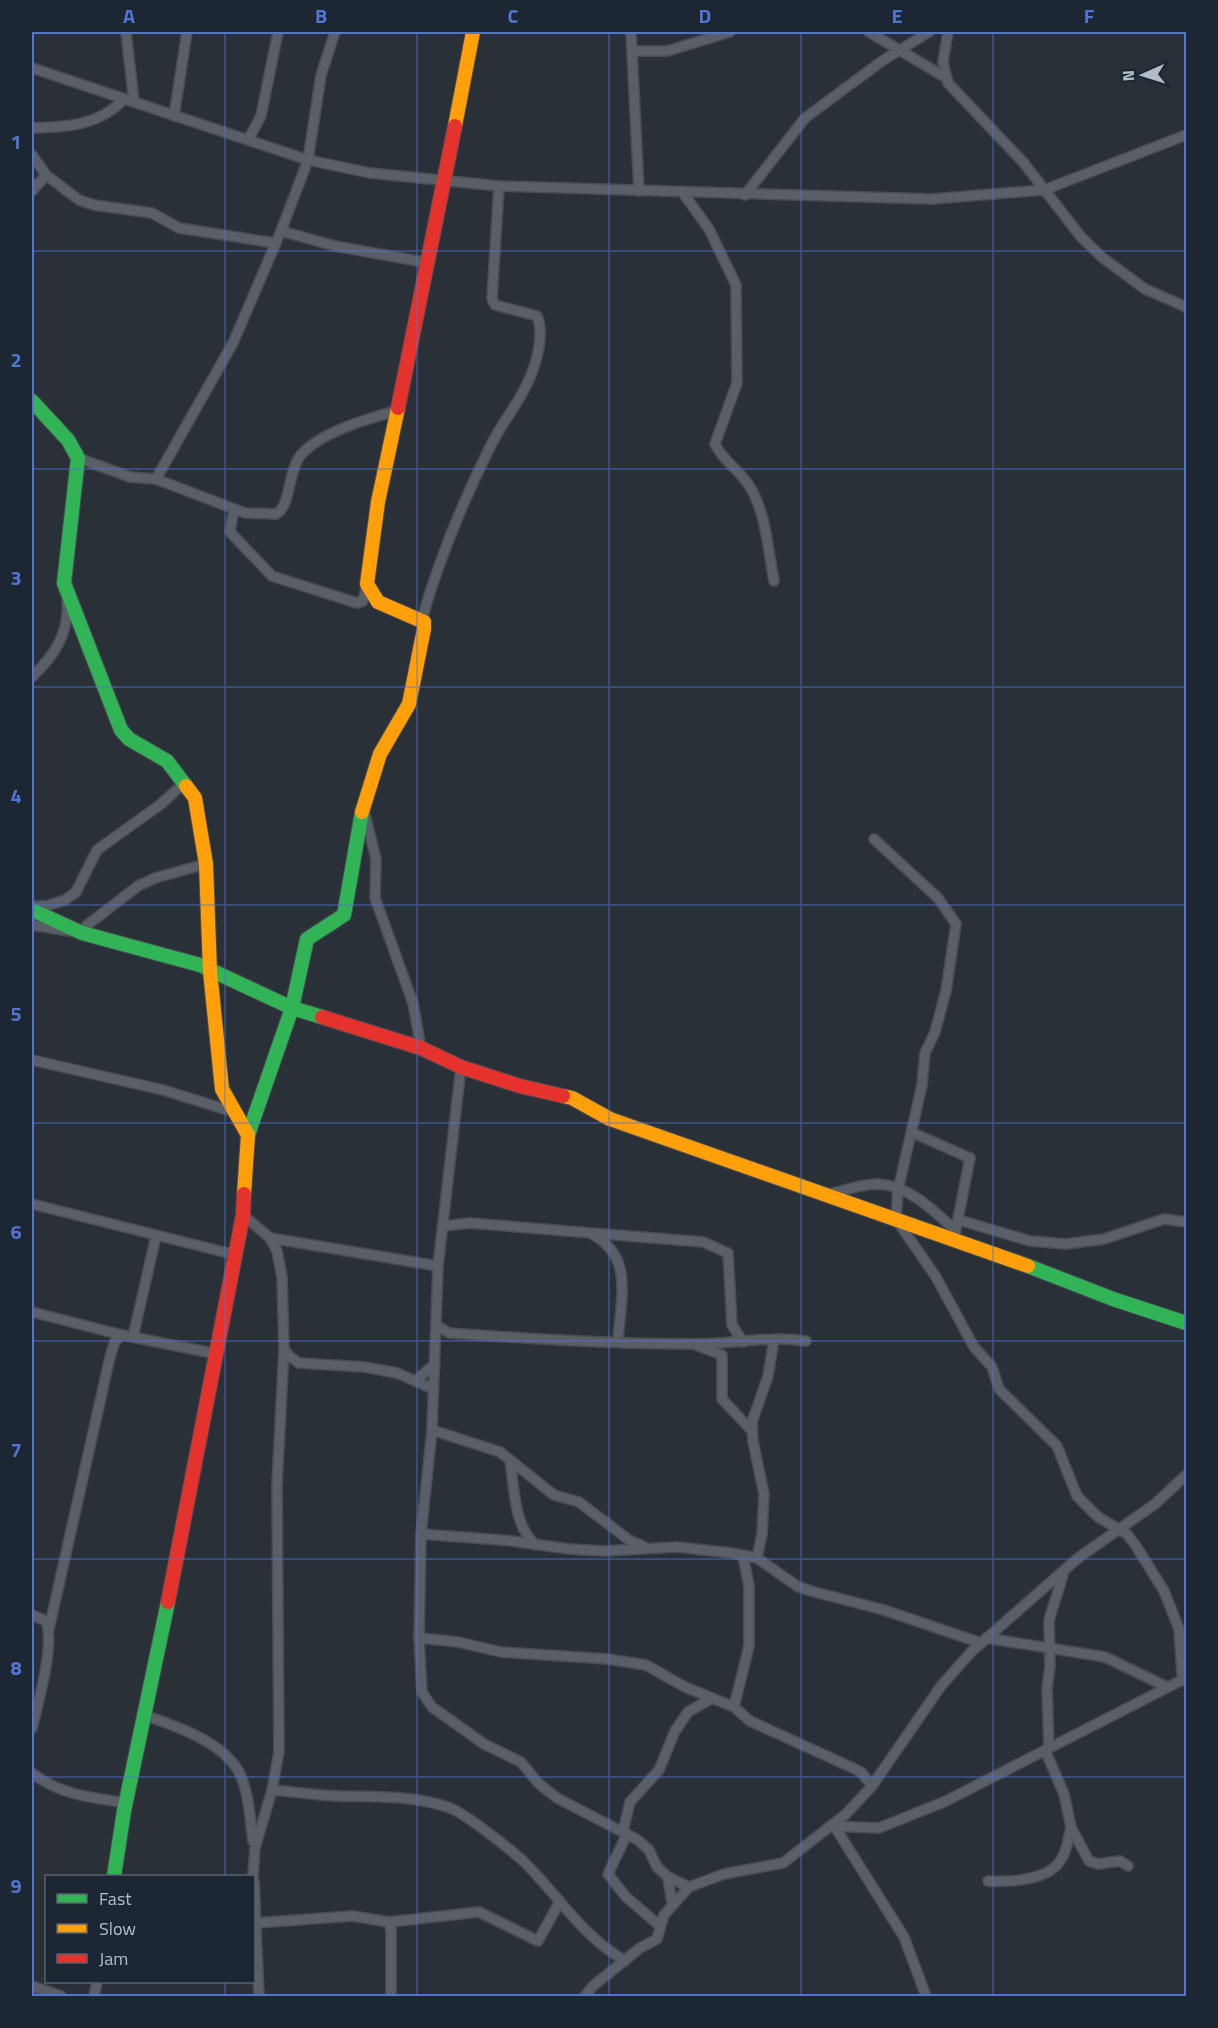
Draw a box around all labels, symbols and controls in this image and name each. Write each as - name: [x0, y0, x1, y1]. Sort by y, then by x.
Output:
- text: A: [123, 0, 135, 31]
- text: B: [315, 0, 327, 31]
- text: C: [508, 0, 519, 31]
- text: D: [699, 0, 711, 31]
- text: E: [891, 0, 903, 31]
- text: F: [1084, 0, 1095, 31]
- north arrow: [1113, 45, 1173, 105]
- text: N: [1116, 70, 1140, 82]
- text: 1: [10, 126, 22, 157]
- text: 2: [10, 344, 22, 375]
- text: 3: [10, 562, 22, 593]
- text: 4: [10, 780, 22, 811]
- text: 5: [10, 998, 22, 1029]
- text: 6: [10, 1216, 22, 1247]
- text: 7: [10, 1434, 22, 1465]
- text: 8: [10, 1652, 22, 1683]
- text: 9: [10, 1870, 22, 1901]
- legend: [45, 1875, 255, 1983]
- text: Fast: [99, 1885, 132, 1912]
- text: Slow: [99, 1915, 136, 1942]
- text: Jam: [99, 1945, 128, 1972]

